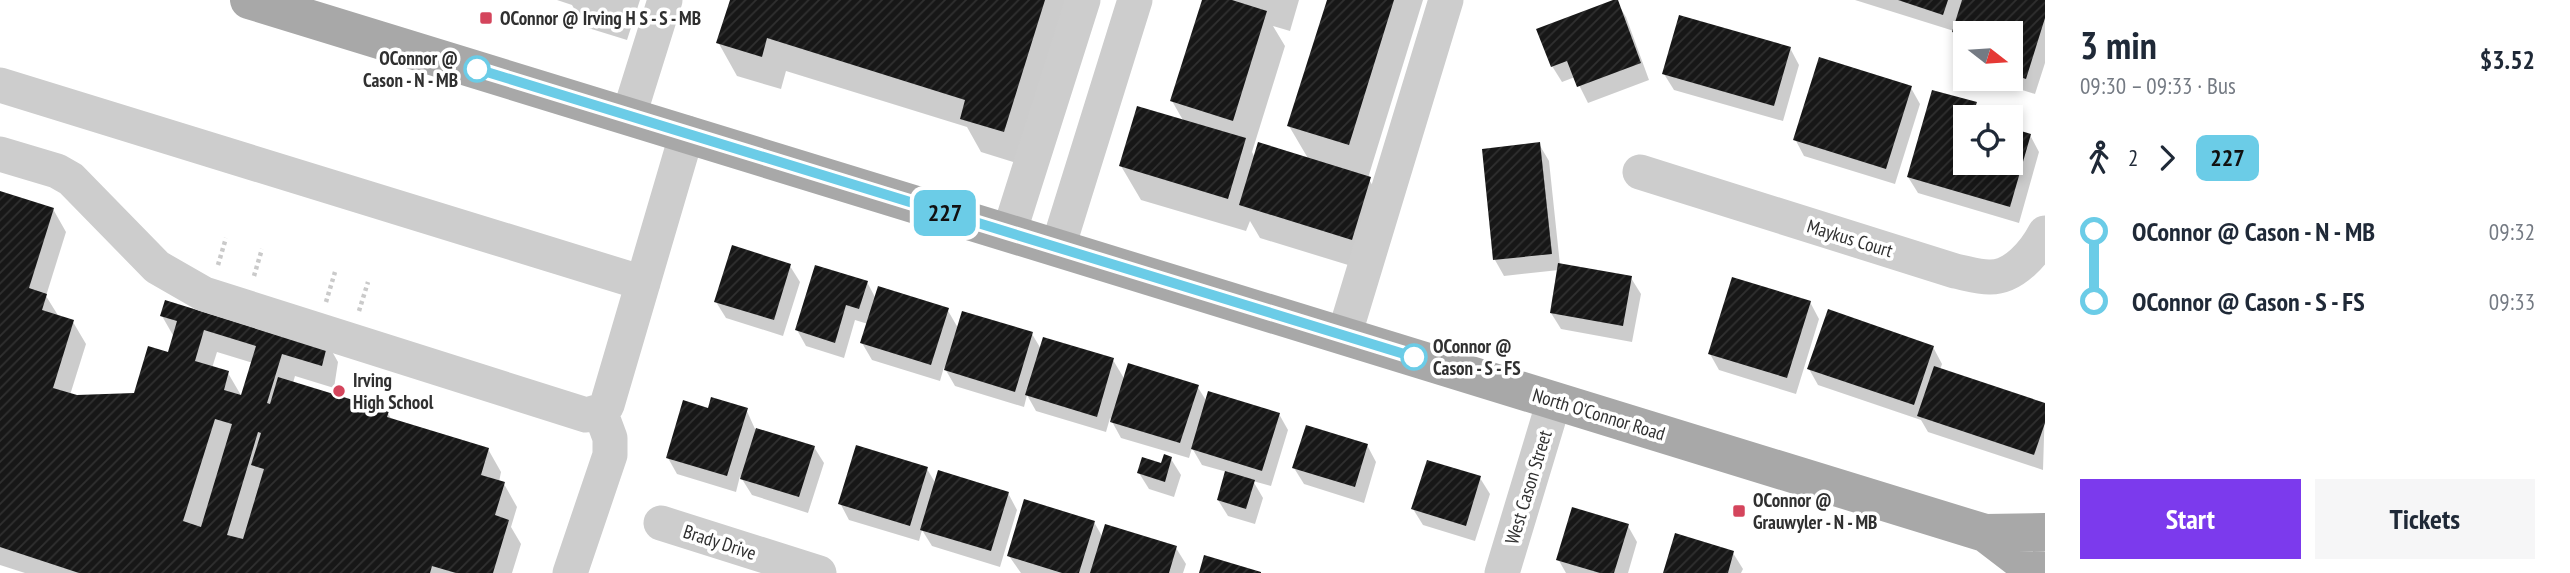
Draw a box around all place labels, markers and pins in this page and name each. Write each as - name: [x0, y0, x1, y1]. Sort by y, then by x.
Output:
- place label: OConnor @ Irving H S - S - MB: [500, 6, 701, 30]
- marker: OConnor @ Irving H S - S - MB: [478, 10, 494, 26]
- place label: OConnor @ Cason - N - MB: [363, 46, 458, 92]
- marker: OConnor @ Cason - N - MB: [464, 56, 490, 82]
- place label: OConnor @ Cason - S - FS: [1433, 334, 1521, 380]
- marker: OConnor @ Cason - S - FS: [1401, 344, 1427, 370]
- place label: Irving High School: [353, 368, 434, 414]
- marker: Irving High School: [331, 383, 347, 399]
- place label: OConnor @ Grauwyler - N - MB: [1753, 488, 1877, 534]
- marker: OConnor @ Grauwyler - N - MB: [1731, 503, 1747, 519]

